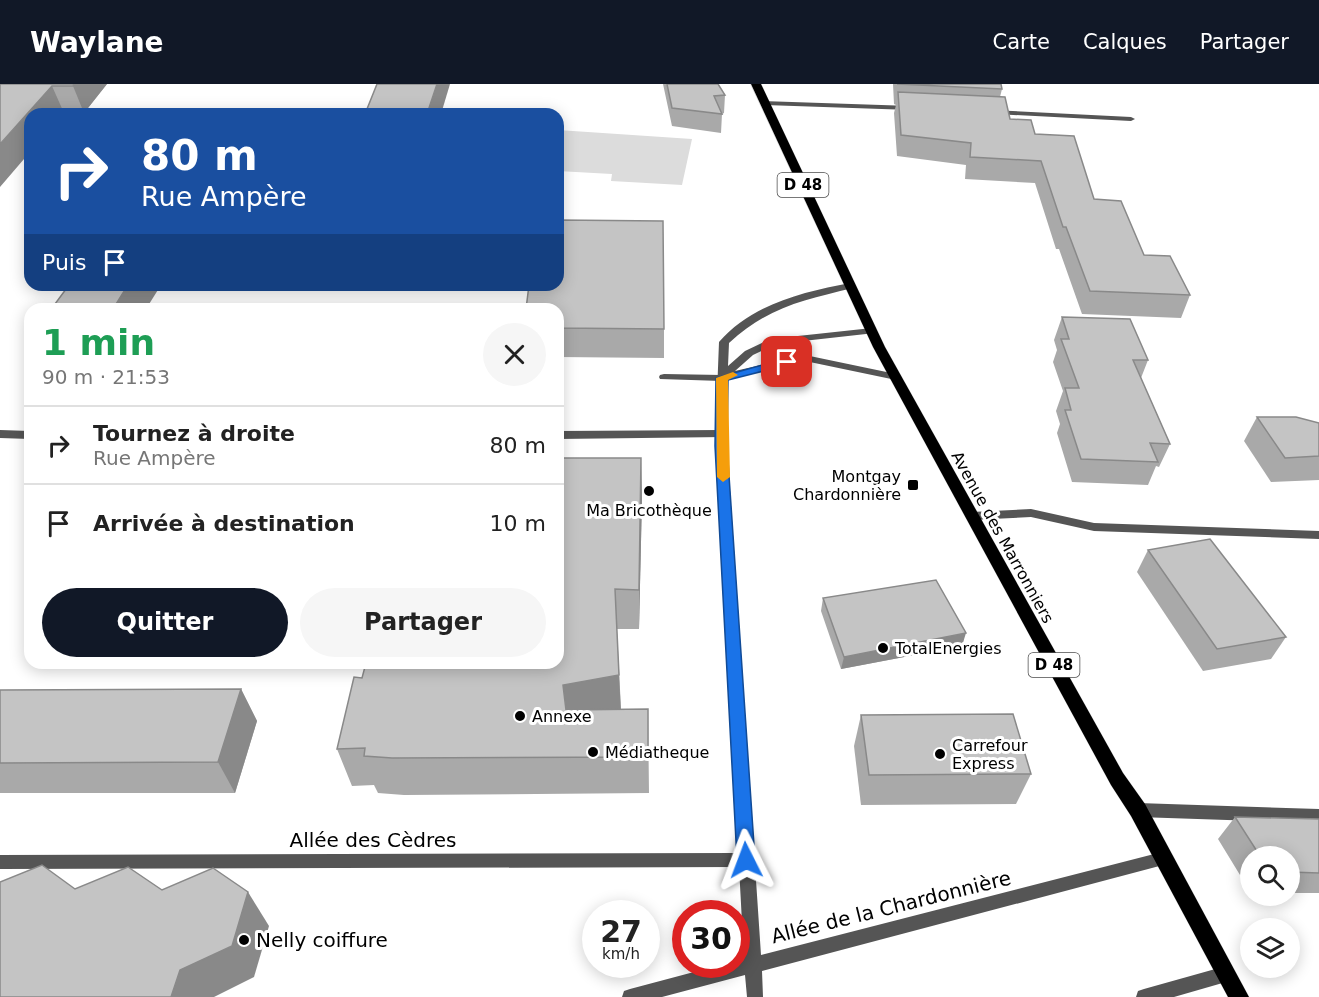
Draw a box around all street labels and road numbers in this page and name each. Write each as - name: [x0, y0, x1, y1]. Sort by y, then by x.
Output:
- road number: D 48: [778, 173, 828, 197]
- street label: Avenue des Marronniers: [947, 448, 1058, 626]
- road number: D 48: [1028, 653, 1080, 677]
- street label: Allée des Cèdres: [289, 828, 457, 852]
- street label: Allée de la Chardonnière: [769, 866, 1013, 948]

